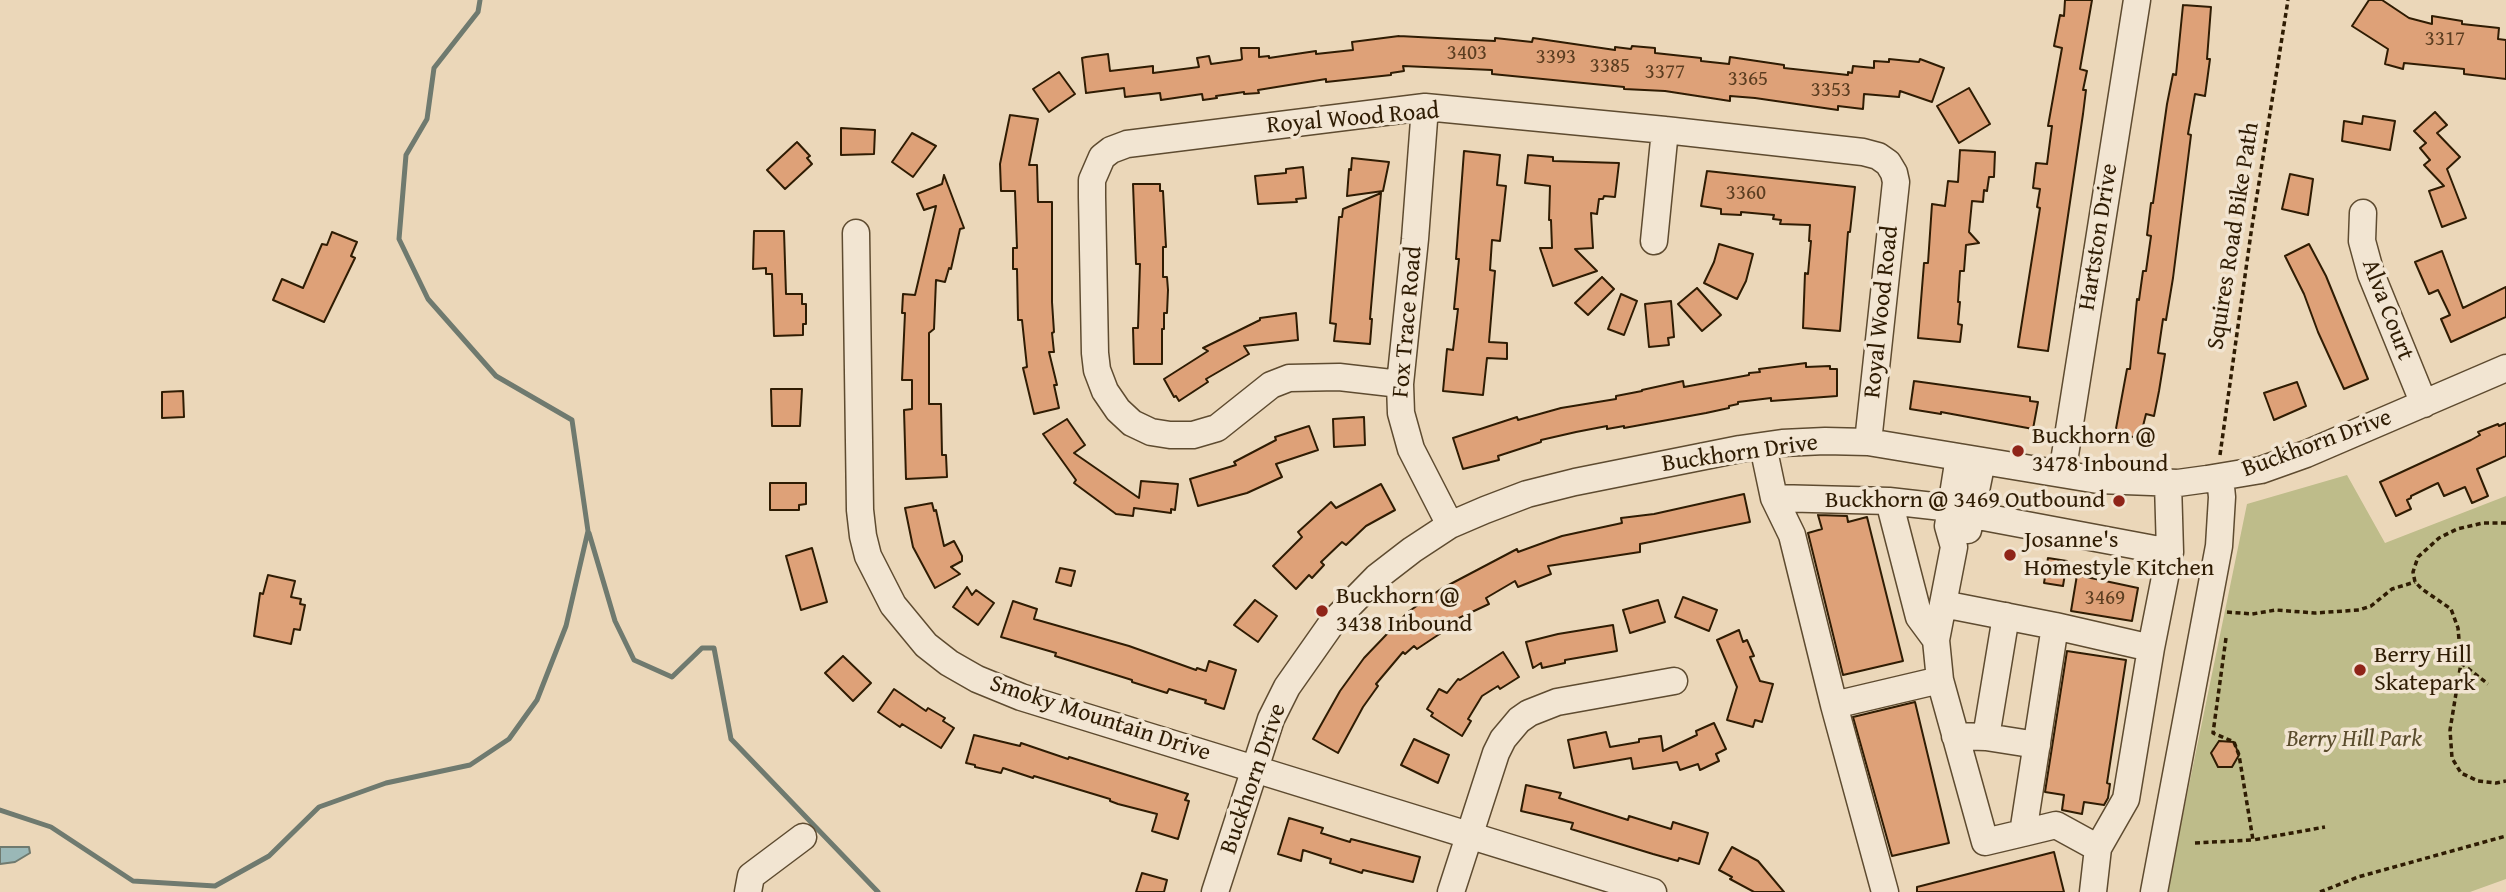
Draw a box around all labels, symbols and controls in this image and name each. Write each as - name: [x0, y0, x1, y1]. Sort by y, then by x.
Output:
- house number: 3317: [2425, 27, 2465, 53]
- house number: 3403: [1447, 41, 1487, 67]
- house number: 3393: [1536, 45, 1576, 71]
- house number: 3385: [1590, 54, 1630, 80]
- house number: 3377: [1645, 60, 1685, 86]
- house number: 3365: [1728, 67, 1768, 93]
- house number: 3353: [1811, 78, 1851, 104]
- street label: Royal Wood Road: [1265, 97, 1441, 141]
- street label: Squires Road Bike Path: [2202, 120, 2266, 352]
- street label: Hartston Drive: [2073, 161, 2125, 313]
- house number: 3360: [1726, 181, 1766, 207]
- street label: Royal Wood Road: [1859, 224, 1905, 400]
- street label: Fox Trace Road: [1387, 245, 1429, 399]
- street label: Alva Court: [2355, 255, 2419, 365]
- street label: Buckhorn Drive: [2238, 404, 2396, 484]
- place label: Buckhorn @ 3478 Inbound: [2032, 423, 2168, 479]
- street label: Buckhorn Drive: [1660, 429, 1820, 479]
- marker: Buckhorn @ 3478 Inbound: [2010, 443, 2026, 459]
- place label: Buckhorn @ 3469 Outbound: [1825, 487, 2105, 515]
- marker: Buckhorn @ 3469 Outbound: [2111, 493, 2127, 509]
- place label: Josanne's Homestyle Kitchen: [2024, 527, 2214, 583]
- marker: Josanne's Homestyle Kitchen: [2002, 547, 2018, 563]
- place label: Buckhorn @ 3438 Inbound: [1336, 583, 1472, 639]
- house number: 3469: [2085, 586, 2125, 612]
- marker: Buckhorn @ 3438 Inbound: [1314, 603, 1330, 619]
- place label: Berry Hill Skatepark: [2374, 642, 2475, 698]
- marker: Berry Hill Skatepark: [2352, 662, 2368, 678]
- street label: Smoky Mountain Drive: [986, 670, 1214, 768]
- street label: Buckhorn Drive: [1215, 700, 1293, 858]
- park label: Berry Hill Park: [2286, 726, 2422, 754]

